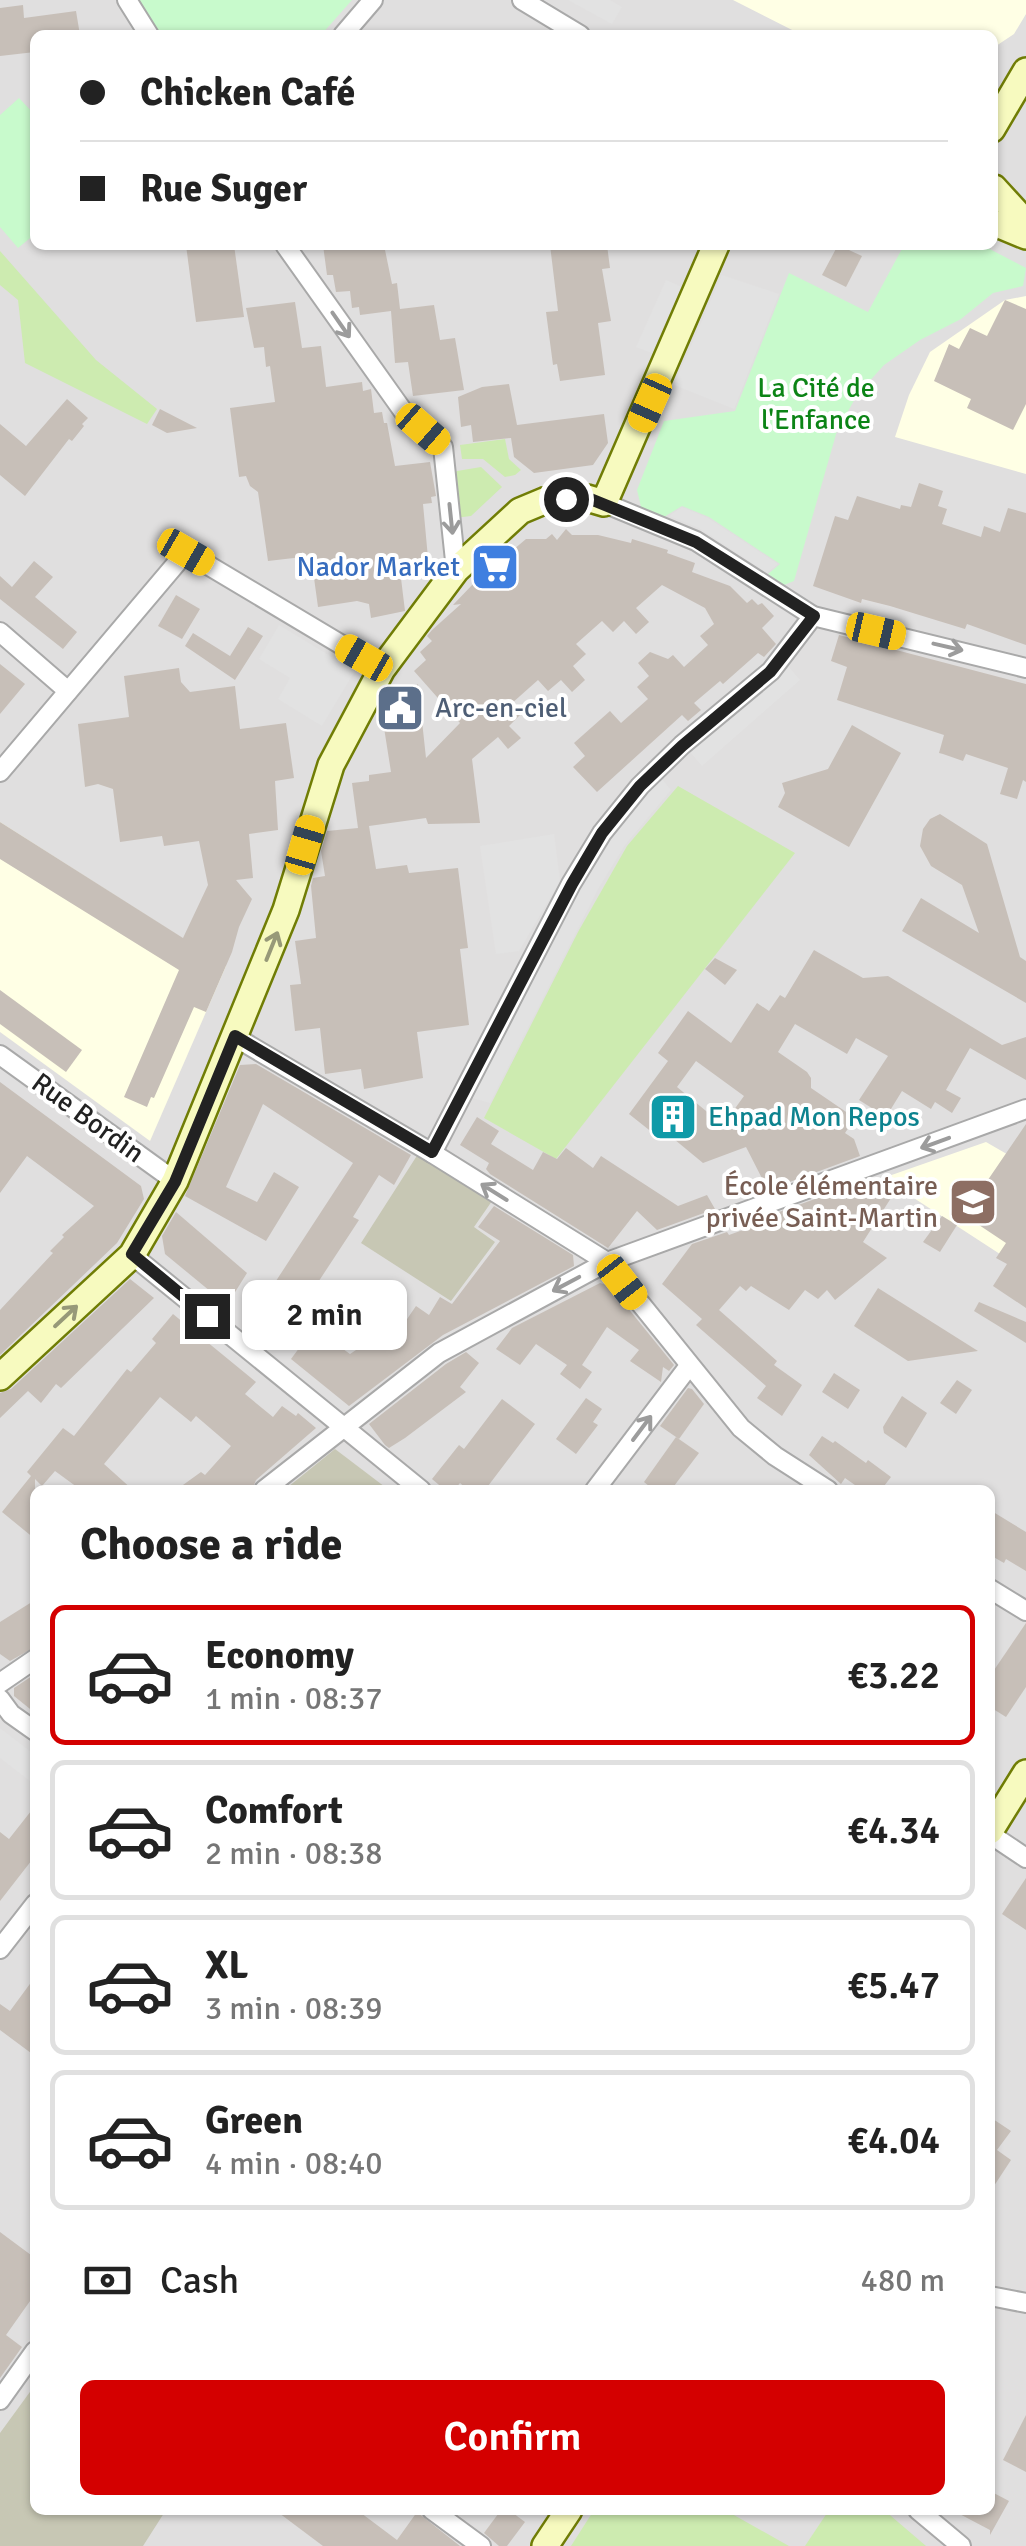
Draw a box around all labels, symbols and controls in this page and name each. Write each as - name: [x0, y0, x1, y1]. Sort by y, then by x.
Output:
- text: Chicken Café: [140, 69, 355, 116]
- text: Rue Suger: [140, 165, 307, 212]
- one-way arrow: [330, 311, 351, 338]
- car: [624, 369, 676, 437]
- park label: La Cité de l'Enfance: [757, 371, 875, 437]
- car: [391, 398, 455, 460]
- route start: [544, 477, 589, 522]
- one-way arrow: [442, 502, 461, 535]
- car: [153, 524, 219, 580]
- supermarket icon: Nador Market: [469, 541, 521, 593]
- place label: Nador Market: [297, 550, 460, 584]
- car: [843, 610, 909, 652]
- car: [331, 630, 397, 686]
- one-way arrow: [931, 639, 963, 657]
- public building icon: Arc-en-ciel: [374, 682, 426, 734]
- place label: Arc-en-ciel: [435, 691, 567, 725]
- car: [282, 812, 328, 878]
- one-way arrow: [264, 931, 282, 962]
- street label: Rue Bordin: [25, 1066, 151, 1170]
- building icon: Ehpad Mon Repos: [647, 1091, 699, 1143]
- place label: Ehpad Mon Repos: [708, 1100, 920, 1134]
- one-way arrow: [920, 1135, 951, 1153]
- place label: École élémentaire privée Saint-Martin: [706, 1169, 938, 1235]
- school or university icon: École élémentaire privée Saint-Martin: [947, 1176, 999, 1228]
- one-way arrow: [481, 1182, 509, 1202]
- car: [592, 1249, 652, 1315]
- one-way arrow: [552, 1275, 581, 1294]
- callout: 2 min: [242, 1281, 407, 1351]
- route end: [185, 1294, 230, 1339]
- text: 2 min: [286, 1295, 363, 1334]
- one-way arrow: [53, 1305, 78, 1328]
- one-way arrow: [632, 1415, 653, 1442]
- text: Choose a ride: [80, 1517, 343, 1572]
- icon: car: [85, 1630, 175, 1720]
- text: Economy: [205, 1632, 354, 1679]
- text: €3.22: [847, 1652, 940, 1699]
- text: 1 min · 08:37: [205, 1679, 383, 1718]
- icon: car: [85, 1785, 175, 1875]
- text: Comfort: [205, 1787, 343, 1834]
- text: €4.34: [847, 1807, 940, 1854]
- text: 2 min · 08:38: [205, 1834, 383, 1873]
- icon: car: [85, 1940, 175, 2030]
- text: XL: [205, 1942, 248, 1989]
- text: €5.47: [847, 1962, 940, 2009]
- text: 3 min · 08:39: [205, 1989, 383, 2028]
- icon: car: [85, 2095, 175, 2185]
- text: Green: [205, 2097, 303, 2144]
- text: €4.04: [847, 2117, 940, 2164]
- text: 4 min · 08:40: [205, 2144, 383, 2183]
- icon: cash: [80, 2253, 135, 2308]
- text: Cash: [160, 2257, 239, 2304]
- text: 480 m: [861, 2261, 945, 2300]
- button: Confirm: [80, 2380, 945, 2495]

